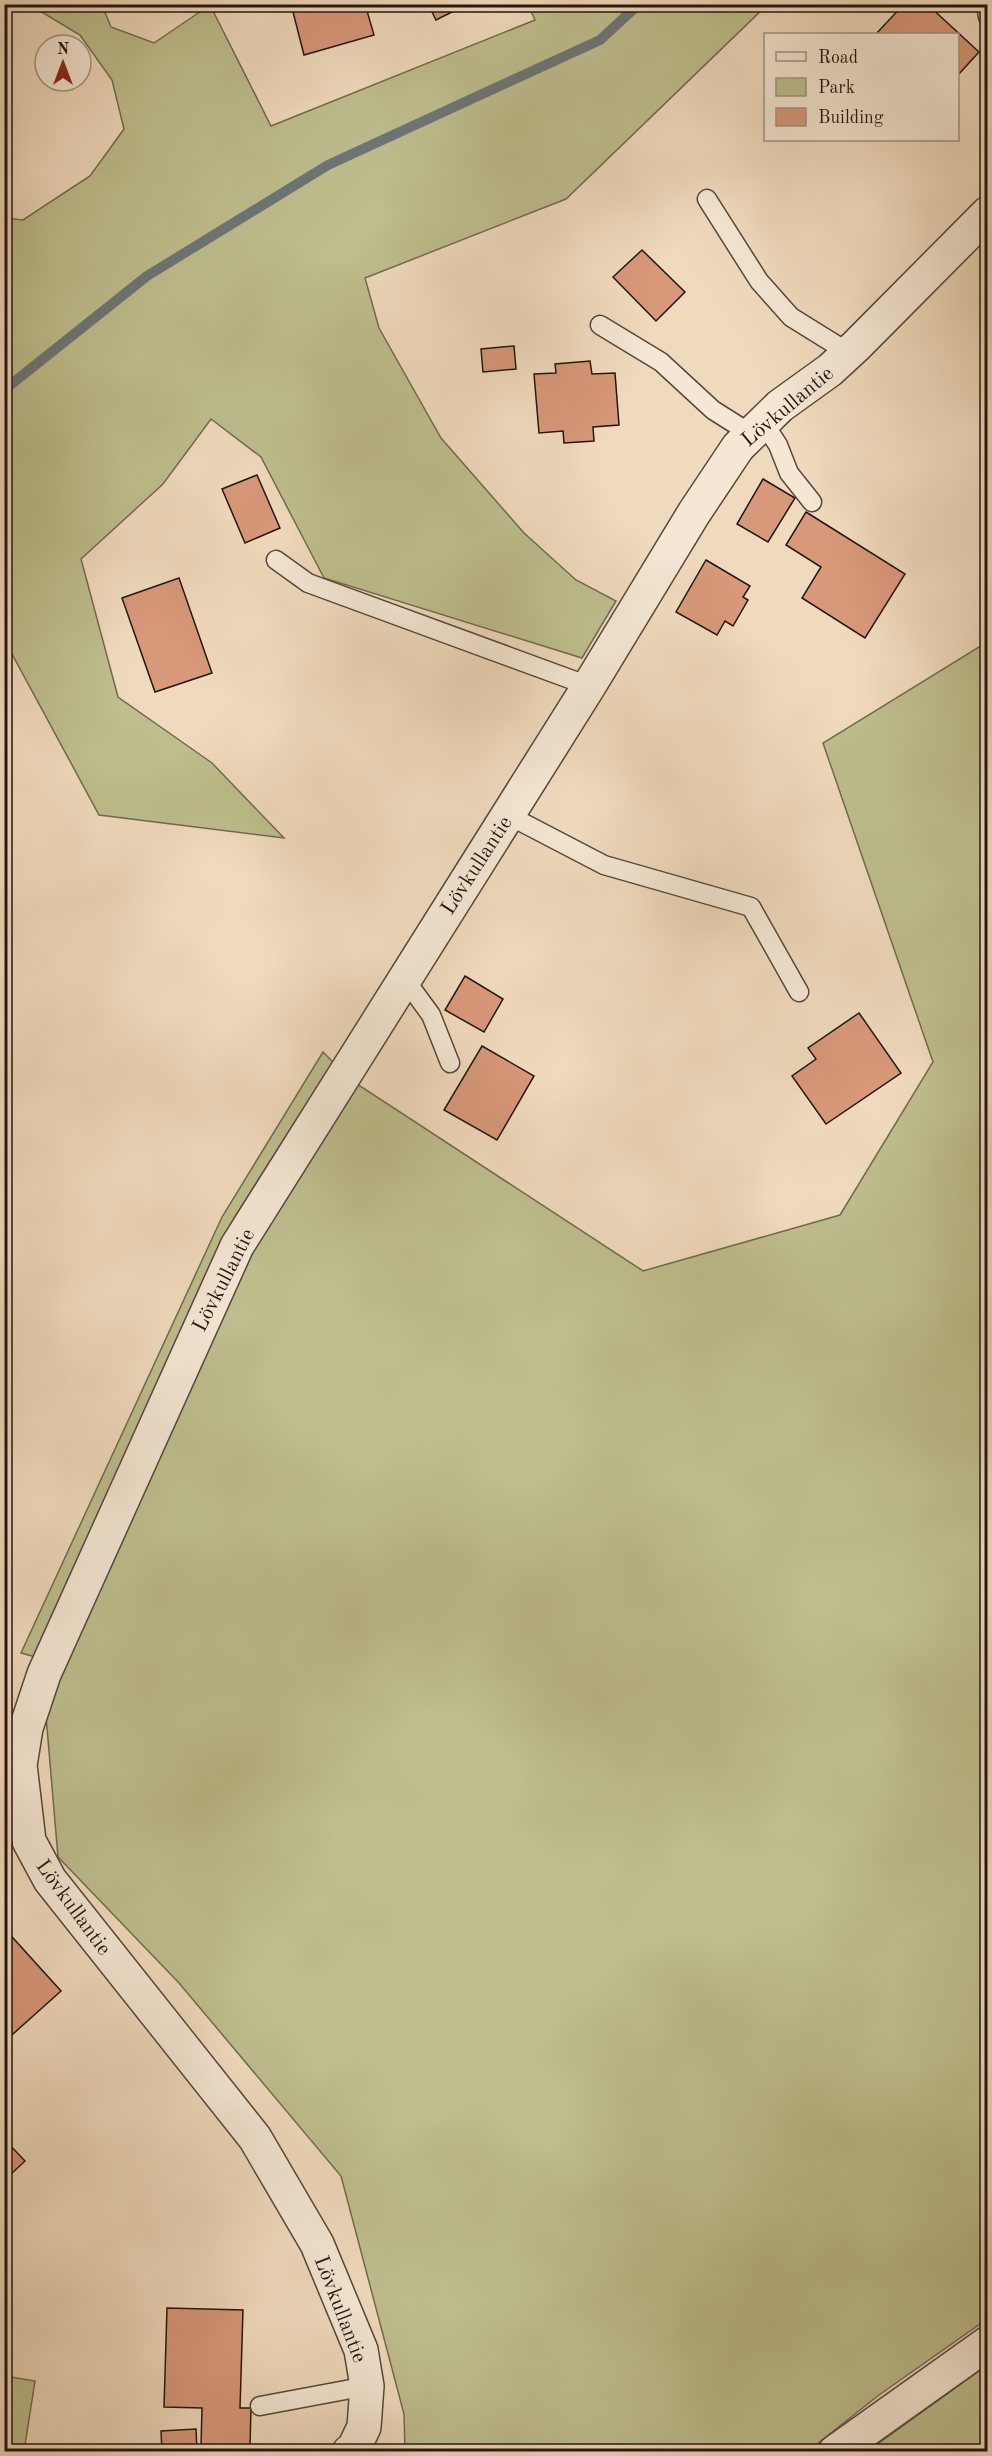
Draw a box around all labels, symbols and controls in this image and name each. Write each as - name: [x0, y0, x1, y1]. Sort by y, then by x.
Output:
- north arrow: [33, 33, 93, 93]
- legend: [764, 33, 959, 141]
- text: N: [57, 42, 70, 58]
- text: Road: [818, 49, 858, 67]
- text: Park: [818, 79, 855, 97]
- text: Building: [818, 109, 884, 127]
- street label: Lövkullantie: [738, 363, 838, 451]
- street label: Lövkullantie: [438, 813, 517, 919]
- street label: Lövkullantie: [189, 1226, 259, 1336]
- street label: Lövkullantie: [31, 1856, 114, 1960]
- street label: Lövkullantie: [310, 2253, 370, 2366]

